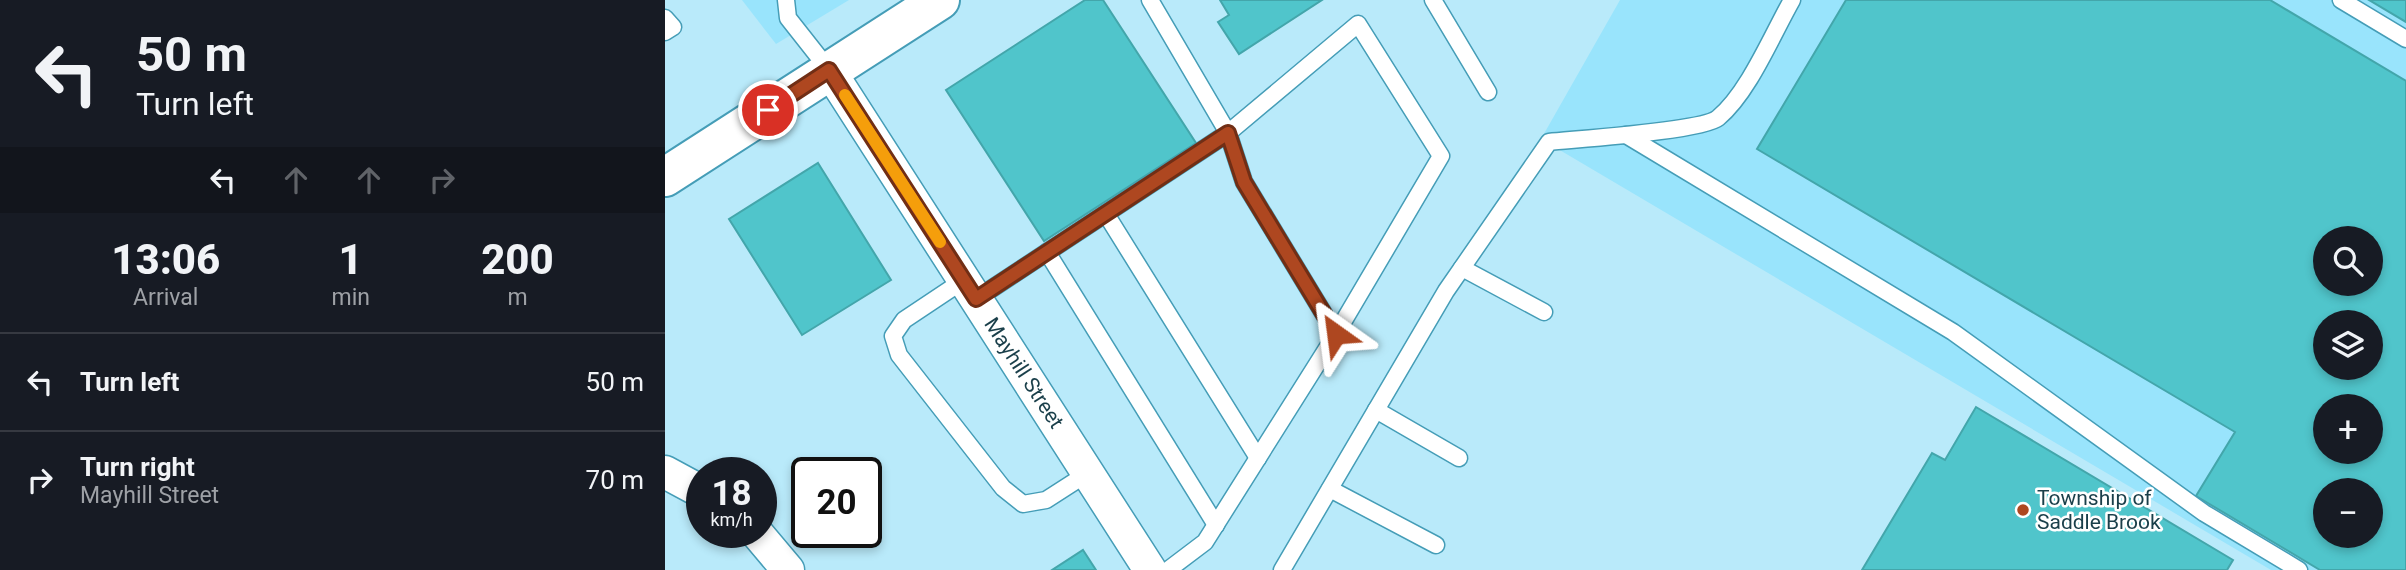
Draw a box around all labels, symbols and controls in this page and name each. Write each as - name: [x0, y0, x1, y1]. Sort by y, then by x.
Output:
- text: 50 m: [136, 26, 247, 83]
- icon: left: [21, 28, 112, 119]
- pin: [738, 80, 798, 140]
- text: Turn left: [136, 85, 254, 123]
- icon: arrive: [749, 91, 787, 129]
- icon: left: [204, 161, 242, 199]
- icon: ahead: [277, 161, 315, 199]
- icon: ahead: [350, 161, 388, 199]
- icon: right: [423, 161, 461, 199]
- map controls: [2313, 226, 2383, 548]
- button: search: [2313, 226, 2383, 296]
- text: 13:06: [111, 235, 220, 284]
- text: 1: [339, 235, 363, 284]
- text: 200: [481, 235, 554, 284]
- text: Arrival: [133, 284, 198, 311]
- text: min: [331, 284, 370, 311]
- text: m: [507, 284, 528, 311]
- position arrow: [1299, 297, 1373, 371]
- button: layers: [2313, 310, 2383, 380]
- street label: Mayhill Street: [979, 313, 1069, 433]
- icon: left: [21, 363, 59, 401]
- text: Turn left: [80, 367, 179, 397]
- text: 50 m: [586, 367, 644, 397]
- button: +: [2313, 394, 2383, 464]
- text: Turn right: [80, 452, 195, 482]
- speed limit sign: 20: [791, 457, 882, 548]
- icon: right: [21, 461, 59, 499]
- text: 70 m: [586, 465, 644, 495]
- text: 18: [711, 473, 752, 514]
- button: −: [2313, 478, 2383, 548]
- text: Mayhill Street: [80, 482, 219, 509]
- place label: Township of Saddle Brook: [2037, 486, 2161, 534]
- marker: Township of Saddle Brook: [2015, 502, 2031, 518]
- text: km/h: [710, 509, 753, 530]

